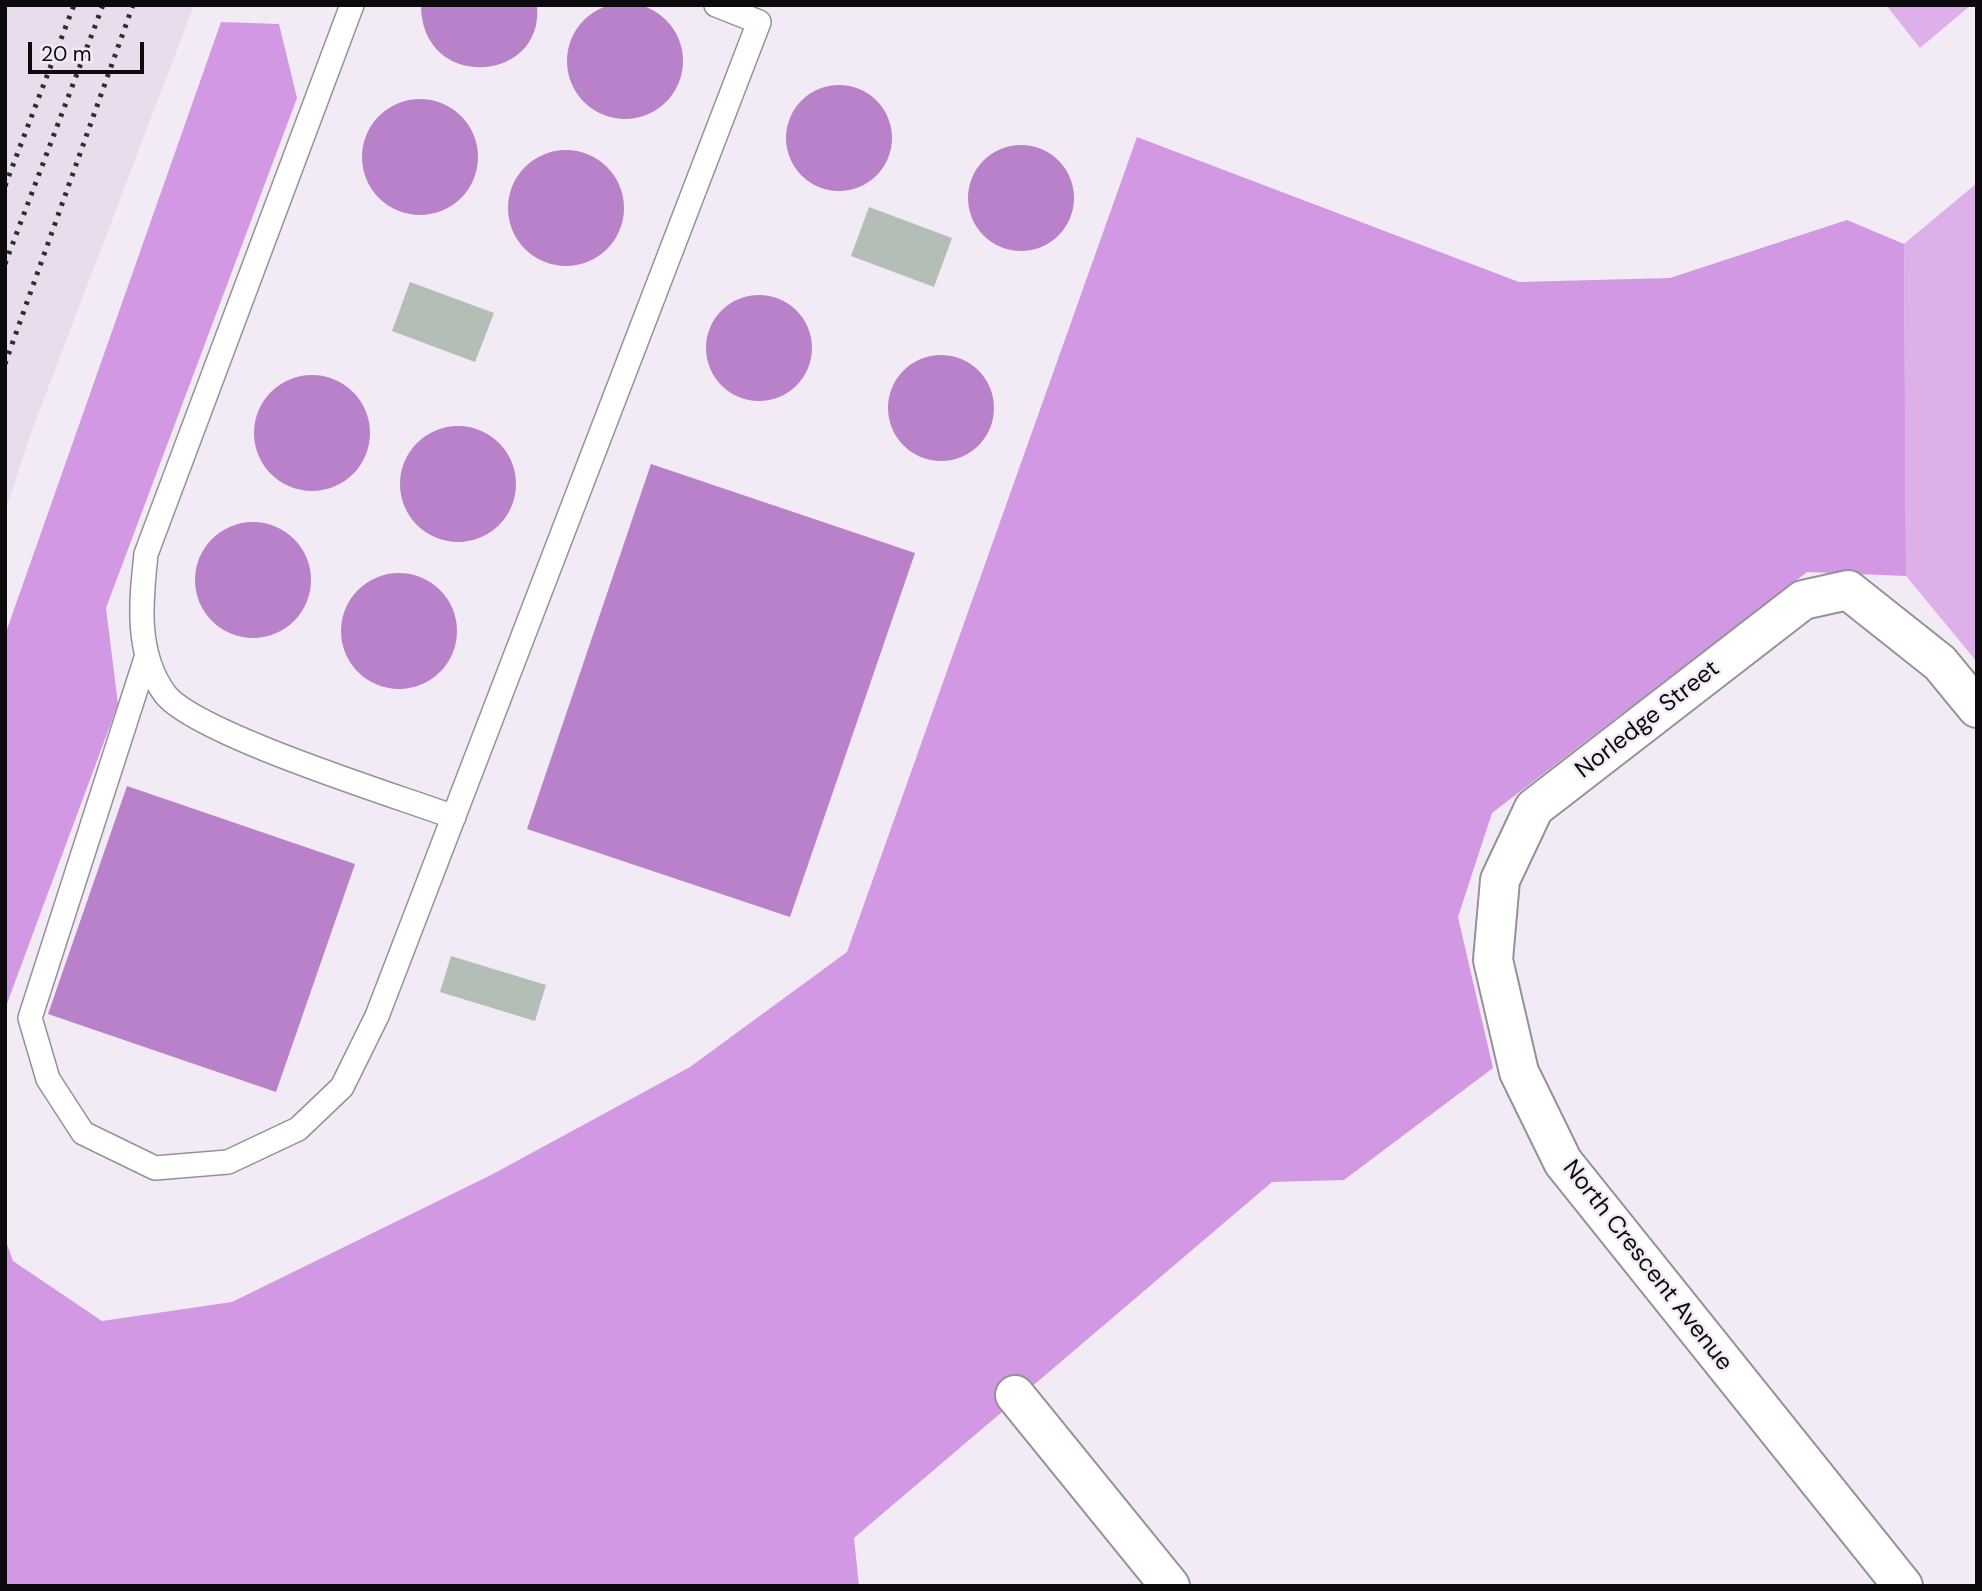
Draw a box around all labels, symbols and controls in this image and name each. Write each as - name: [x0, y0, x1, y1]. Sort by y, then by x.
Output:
- scale bar: [32, 28, 147, 72]
- text: 20 m: [41, 40, 92, 68]
- street label: Norledge Street: [1570, 655, 1726, 785]
- street label: North Crescent Avenue: [1556, 1155, 1738, 1377]

